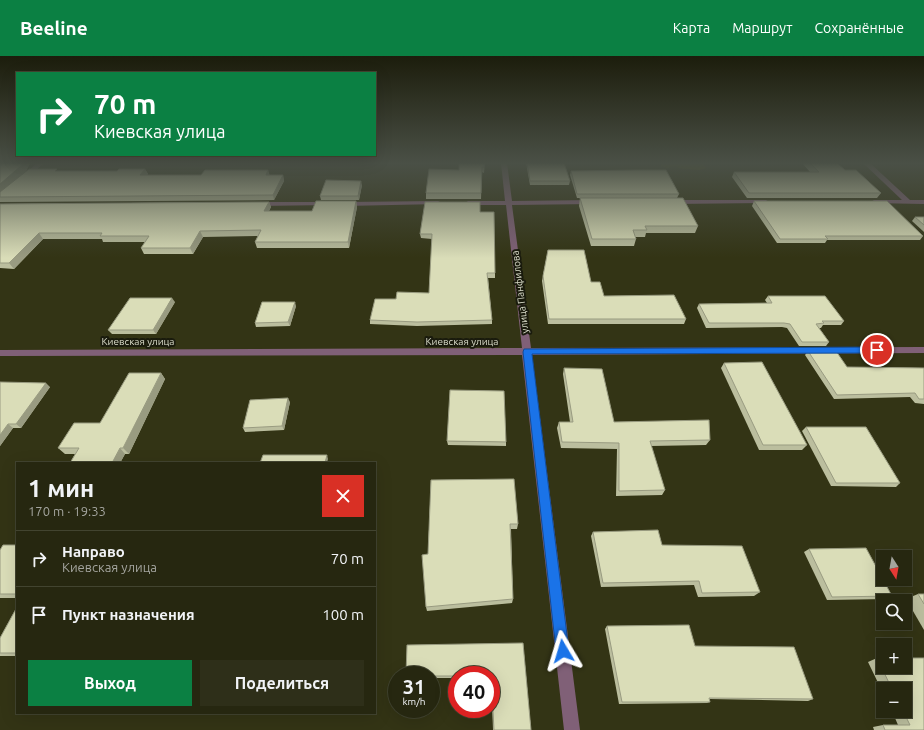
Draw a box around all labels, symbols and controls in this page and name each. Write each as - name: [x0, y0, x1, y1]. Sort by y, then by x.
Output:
- text: Beeline: [20, 17, 88, 39]
- text: Карта: [673, 20, 710, 36]
- text: Маршрут: [732, 20, 793, 36]
- text: Сохранённые: [815, 20, 904, 36]
- icon: right: [28, 88, 80, 140]
- text: 70 m: [94, 88, 156, 119]
- text: Киевская улица: [94, 121, 225, 141]
- street label: улица Панфилова: [509, 250, 531, 334]
- pin: [860, 333, 894, 367]
- street label: Киевская улица: [101, 336, 175, 347]
- street label: Киевская улица: [425, 336, 499, 347]
- icon: arrive: [866, 339, 888, 361]
- text: 1 мин: [28, 475, 94, 502]
- button: close: [322, 475, 364, 517]
- text: 170 m · 19:33: [28, 504, 106, 518]
- text: Направо: [62, 543, 125, 560]
- icon: right: [28, 548, 50, 570]
- text: 70 m: [331, 550, 364, 567]
- north arrow: [876, 550, 912, 586]
- map controls: [876, 550, 912, 718]
- text: Киевская улица: [62, 560, 157, 574]
- button: search: [876, 594, 912, 630]
- icon: arrive: [28, 604, 50, 626]
- text: Пункт назначения: [62, 606, 195, 623]
- text: 100 m: [322, 606, 364, 623]
- position arrow: [542, 630, 584, 672]
- button: +: [876, 638, 912, 674]
- button: Выход: [28, 660, 192, 706]
- button: Поделиться: [200, 660, 364, 706]
- speed limit sign: 40: [448, 666, 500, 718]
- text: 31: [403, 675, 425, 698]
- button: −: [876, 682, 912, 718]
- text: km/h: [402, 696, 426, 707]

